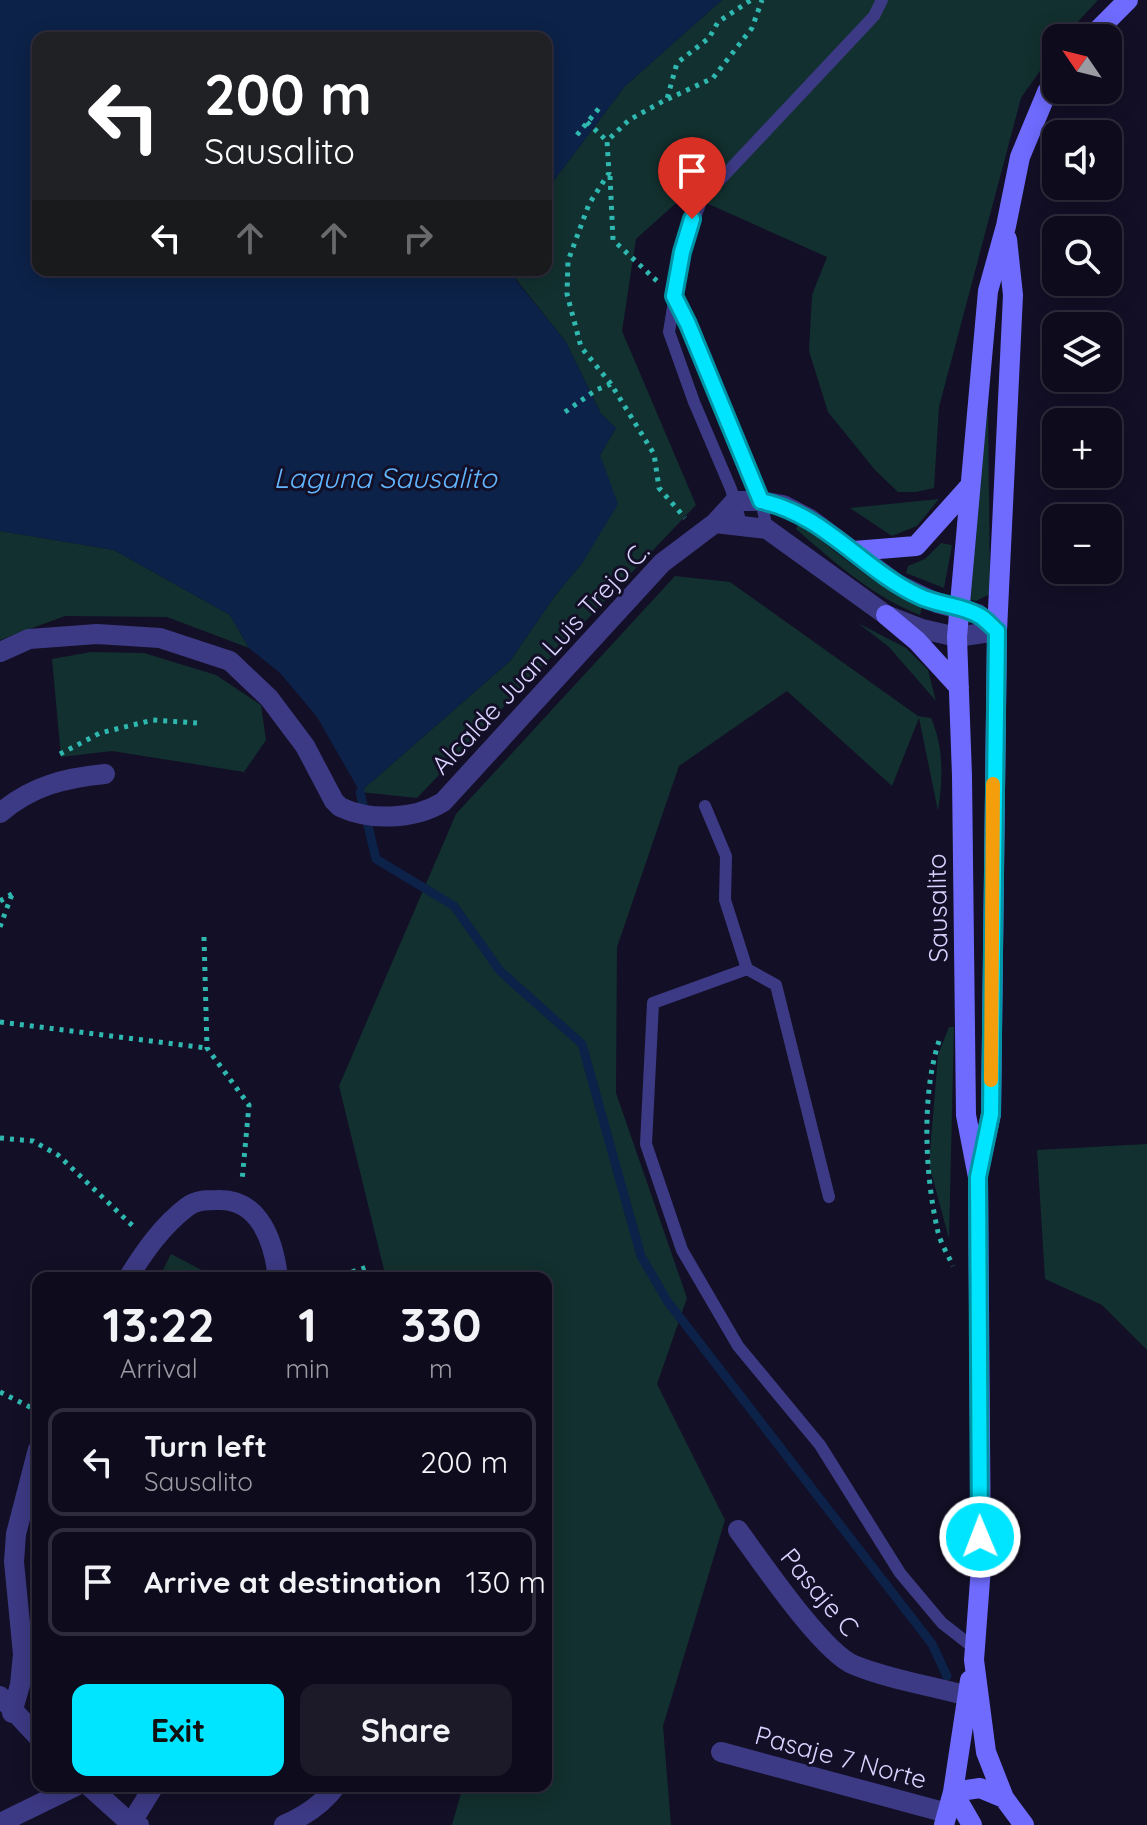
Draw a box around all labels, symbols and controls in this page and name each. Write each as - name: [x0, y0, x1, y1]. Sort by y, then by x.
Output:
- north arrow: [1042, 24, 1122, 104]
- map controls: [1042, 24, 1122, 584]
- text: 200 m: [204, 59, 372, 129]
- icon: left: [72, 64, 176, 168]
- button: sound: [1042, 120, 1122, 200]
- text: Sausalito: [204, 128, 355, 173]
- pin: [658, 137, 726, 219]
- icon: arrive: [670, 149, 714, 193]
- icon: left: [144, 216, 188, 260]
- icon: ahead: [228, 216, 272, 260]
- icon: ahead: [312, 216, 356, 260]
- icon: right: [396, 216, 440, 260]
- button: search: [1042, 216, 1122, 296]
- button: layers: [1042, 312, 1122, 392]
- button: +: [1042, 408, 1122, 488]
- water label: Laguna Sausalito: [273, 460, 498, 495]
- button: −: [1042, 504, 1122, 584]
- street label: Alcalde Juan Luis Trejo C.: [424, 535, 656, 781]
- street label: Sausalito: [920, 853, 954, 963]
- text: 13:22: [103, 1294, 215, 1354]
- text: 1: [298, 1294, 317, 1354]
- text: 330: [400, 1294, 481, 1354]
- text: Arrival: [120, 1352, 198, 1385]
- text: min: [285, 1352, 330, 1385]
- text: m: [429, 1352, 453, 1385]
- text: Turn left: [144, 1427, 267, 1465]
- icon: left: [76, 1440, 120, 1484]
- text: 200 m: [420, 1443, 508, 1481]
- text: Sausalito: [144, 1465, 253, 1498]
- position arrow: [938, 1495, 1022, 1579]
- street label: Pasaje C: [774, 1541, 866, 1643]
- icon: arrive: [76, 1560, 120, 1604]
- text: Arrive at destination: [144, 1563, 442, 1601]
- text: 130 m: [466, 1563, 546, 1601]
- button: Exit: [72, 1684, 284, 1776]
- button: Share: [300, 1684, 512, 1776]
- street label: Pasaje 7 Norte: [751, 1718, 931, 1796]

